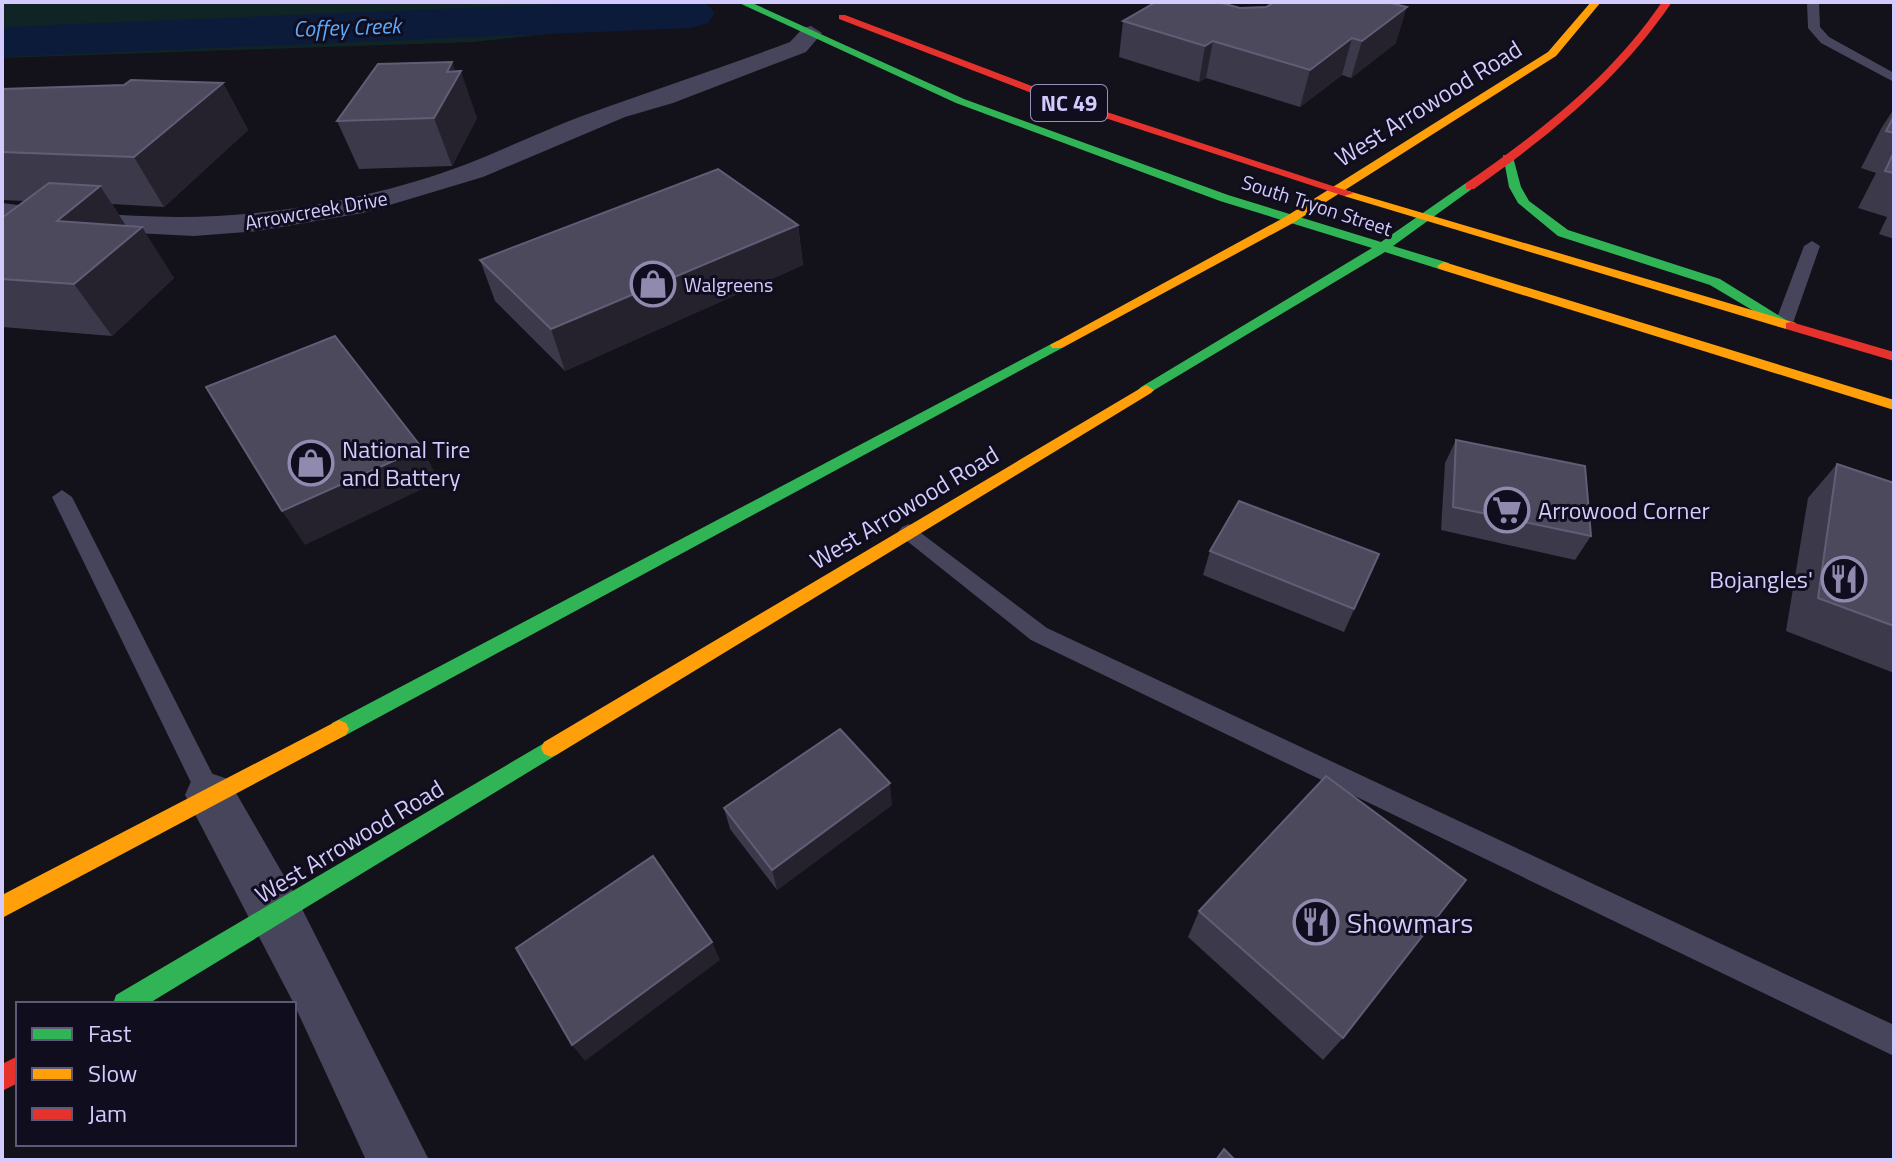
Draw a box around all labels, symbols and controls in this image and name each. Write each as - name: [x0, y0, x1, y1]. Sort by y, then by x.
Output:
- water label: Coffey Creek: [293, 8, 404, 46]
- street label: West Arrowood Road: [1328, 31, 1528, 175]
- road number: NC 49: [1031, 85, 1107, 121]
- street label: South Tryon Street: [1238, 166, 1396, 244]
- street label: Arrowcreek Drive: [242, 182, 390, 238]
- shop icon: Walgreens: [629, 260, 677, 308]
- place label: Walgreens: [684, 269, 773, 300]
- place label: National Tire and Battery: [342, 431, 470, 495]
- street label: West Arrowood Road: [803, 436, 1005, 578]
- shop icon: National Tire and Battery: [287, 439, 335, 487]
- supermarket icon: Arrowood Corner: [1483, 486, 1531, 534]
- place label: Arrowood Corner: [1538, 492, 1710, 528]
- restaurant icon: Bojangles': [1820, 555, 1868, 603]
- place label: Bojangles': [1709, 561, 1813, 597]
- street label: West Arrowood Road: [248, 770, 450, 912]
- restaurant icon: Showmars: [1292, 898, 1340, 946]
- place label: Showmars: [1347, 901, 1473, 944]
- legend: [16, 1002, 296, 1146]
- text: Fast: [88, 1015, 132, 1051]
- text: Slow: [88, 1055, 137, 1091]
- text: Jam: [88, 1095, 127, 1131]

